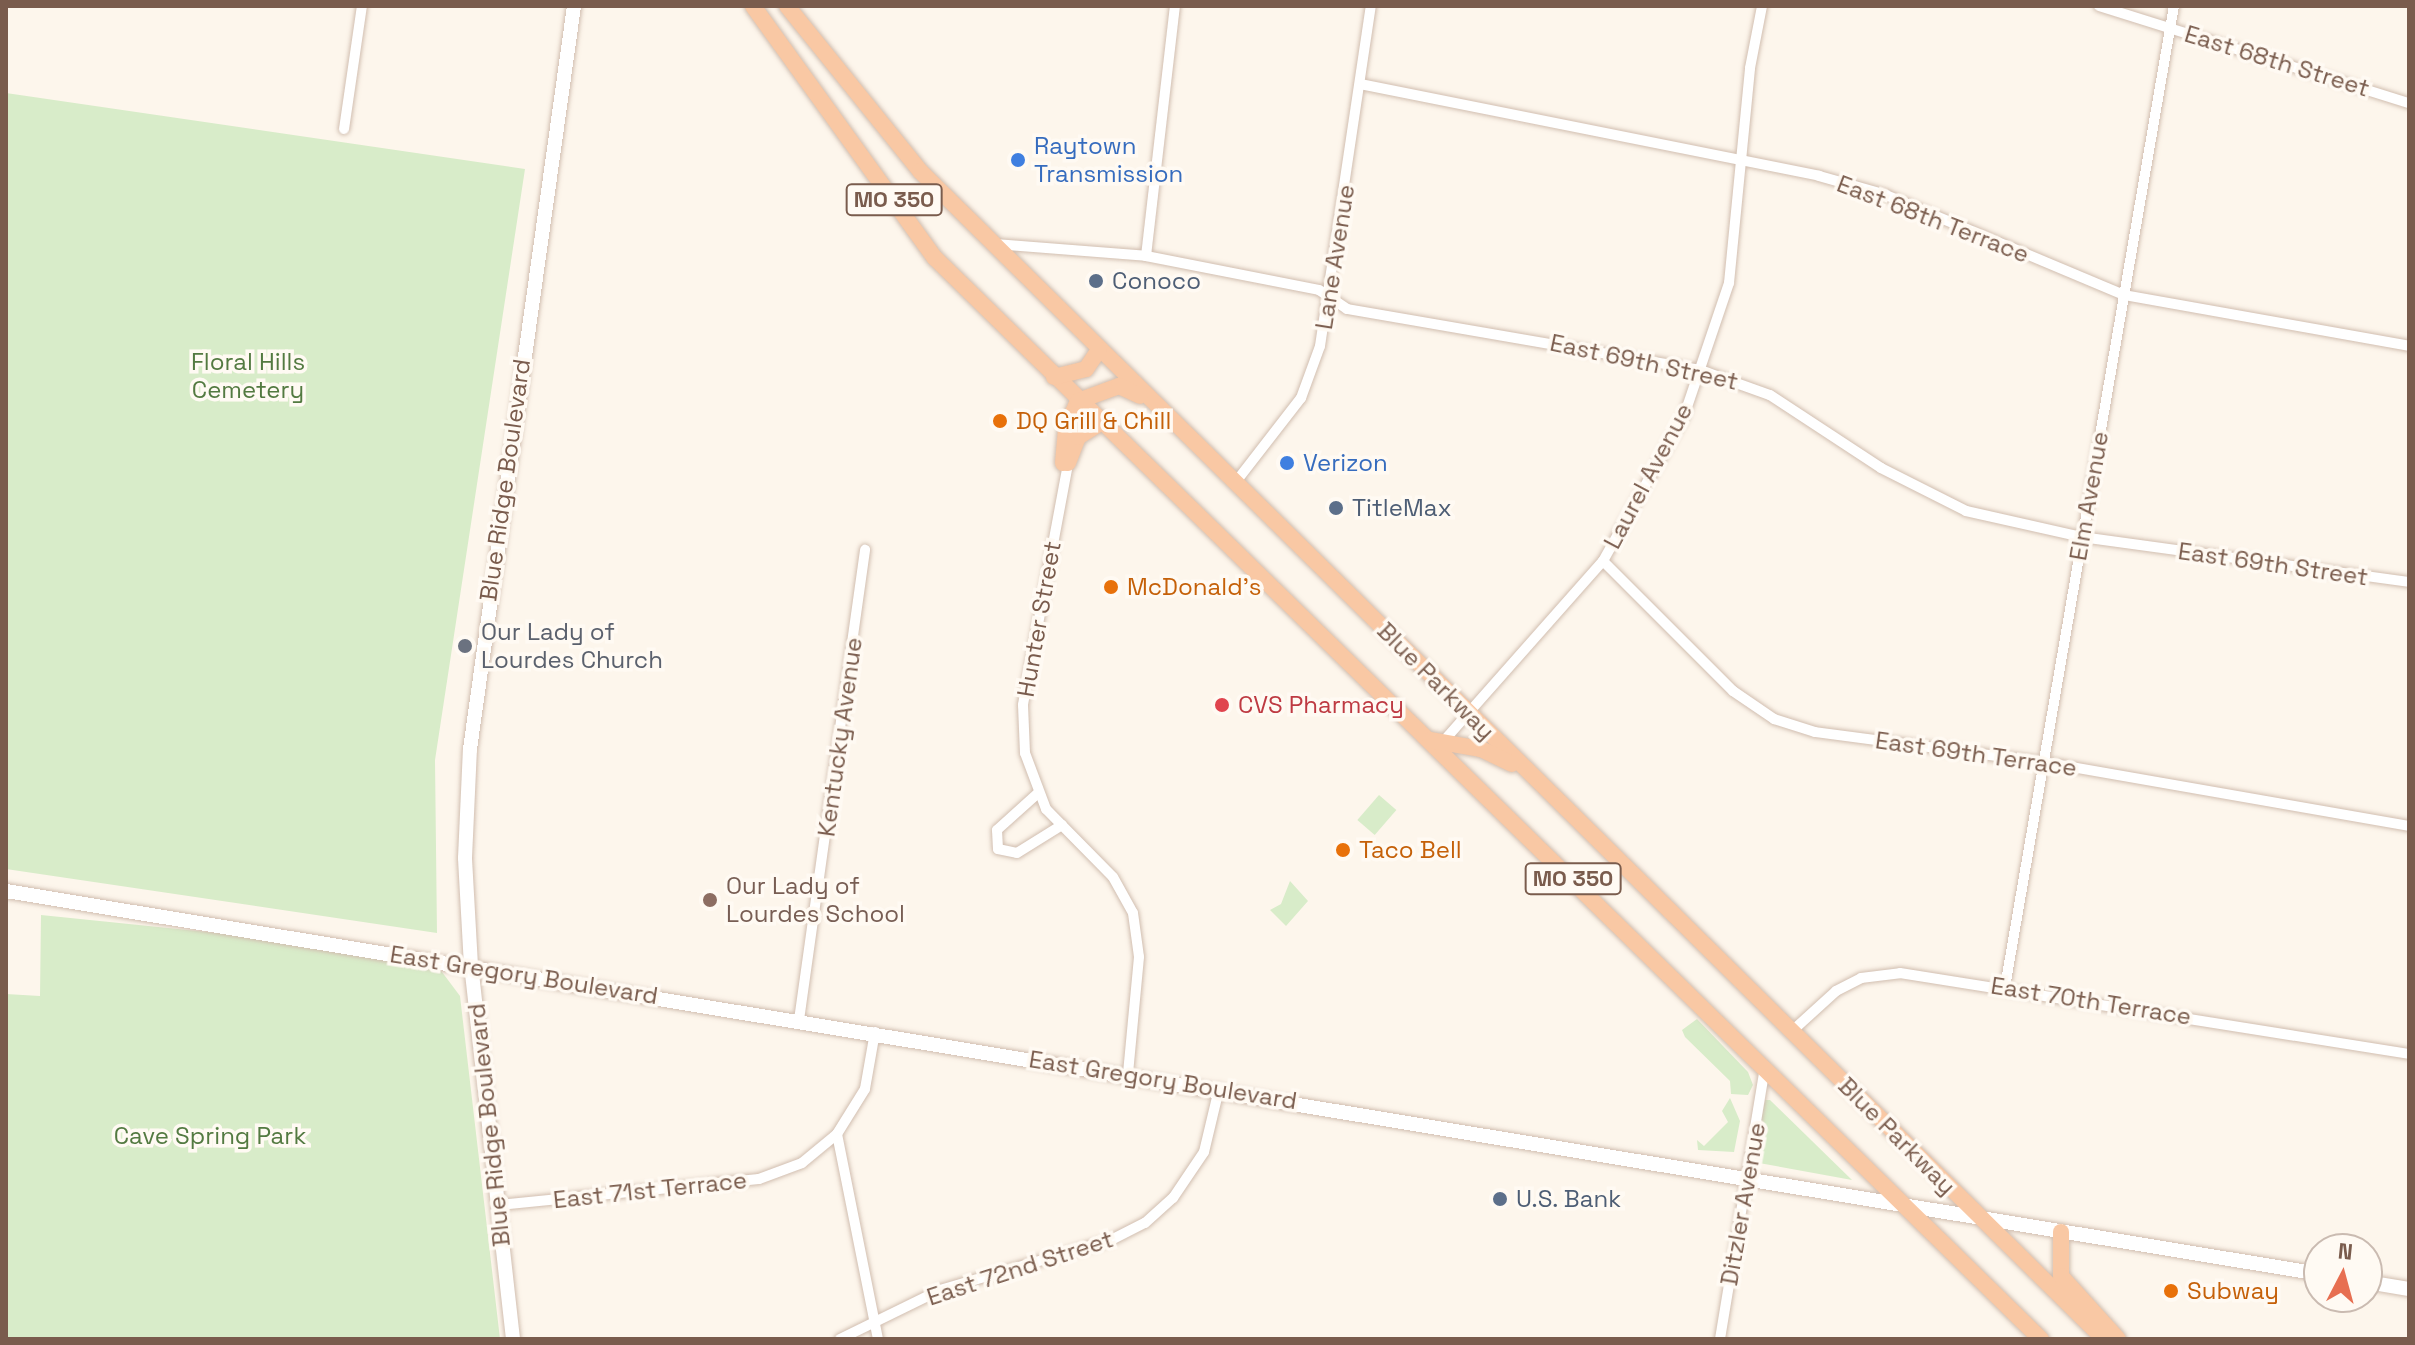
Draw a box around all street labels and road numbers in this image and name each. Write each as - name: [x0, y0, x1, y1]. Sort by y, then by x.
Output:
- street label: East 68th Street: [2181, 19, 2373, 103]
- street label: East 68th Terrace: [1833, 169, 2033, 269]
- road number: MO 350: [844, 182, 944, 218]
- street label: Lane Avenue: [1309, 182, 1361, 332]
- street label: East 69th Street: [1547, 328, 1741, 396]
- street label: Blue Ridge Boulevard: [474, 357, 536, 603]
- street label: Laurel Avenue: [1598, 398, 1698, 554]
- street label: Elm Avenue: [2063, 429, 2115, 563]
- street label: East 69th Street: [2176, 536, 2370, 592]
- street label: Hunter Street: [1011, 539, 1067, 699]
- street label: Blue Parkway: [1371, 616, 1501, 746]
- street label: Kentucky Avenue: [812, 635, 868, 839]
- street label: East 69th Terrace: [1873, 726, 2079, 782]
- road number: MO 350: [1523, 861, 1623, 897]
- street label: East Gregory Boulevard: [388, 940, 660, 1010]
- street label: East 70th Terrace: [1988, 971, 2194, 1031]
- street label: Blue Ridge Boulevard: [462, 1002, 516, 1248]
- street label: East Gregory Boulevard: [1027, 1045, 1299, 1115]
- street label: Blue Parkway: [1832, 1071, 1962, 1201]
- street label: Ditzler Avenue: [1714, 1120, 1772, 1288]
- street label: East 71st Terrace: [551, 1165, 749, 1215]
- street label: East 72nd Street: [923, 1224, 1117, 1312]

